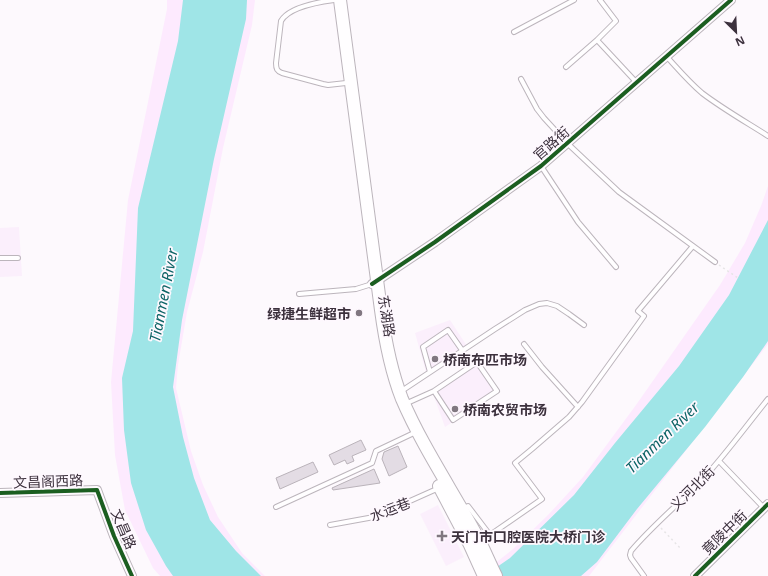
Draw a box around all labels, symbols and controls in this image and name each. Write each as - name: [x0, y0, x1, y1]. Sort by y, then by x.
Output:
- north arrow: [716, 12, 756, 52]
- text: N: [733, 33, 747, 50]
- street label: 官路街: [529, 122, 573, 164]
- water label: Tianmen River: [144, 246, 182, 343]
- street label: 东湖路: [374, 294, 400, 338]
- place label: 绿捷生鲜超市: [267, 304, 351, 323]
- marker: 绿捷生鲜超市: [354, 308, 364, 318]
- place label: 桥南布匹市场: [443, 350, 527, 369]
- marker: 桥南布匹市场: [430, 354, 440, 364]
- water label: Tianmen River: [621, 396, 704, 477]
- place label: 桥南农贸市场: [463, 400, 547, 419]
- marker: 桥南农贸市场: [450, 404, 460, 414]
- street label: 义河北街: [665, 461, 719, 515]
- street label: 文昌阁西路: [13, 470, 83, 492]
- street label: 水运巷: [367, 493, 413, 525]
- street label: 文昌路: [107, 506, 141, 552]
- street label: 竟陵中街: [697, 506, 751, 558]
- place label: 天门市口腔医院大桥门诊: [451, 527, 606, 546]
- marker: 天门市口腔医院大桥门诊: [436, 530, 448, 542]

